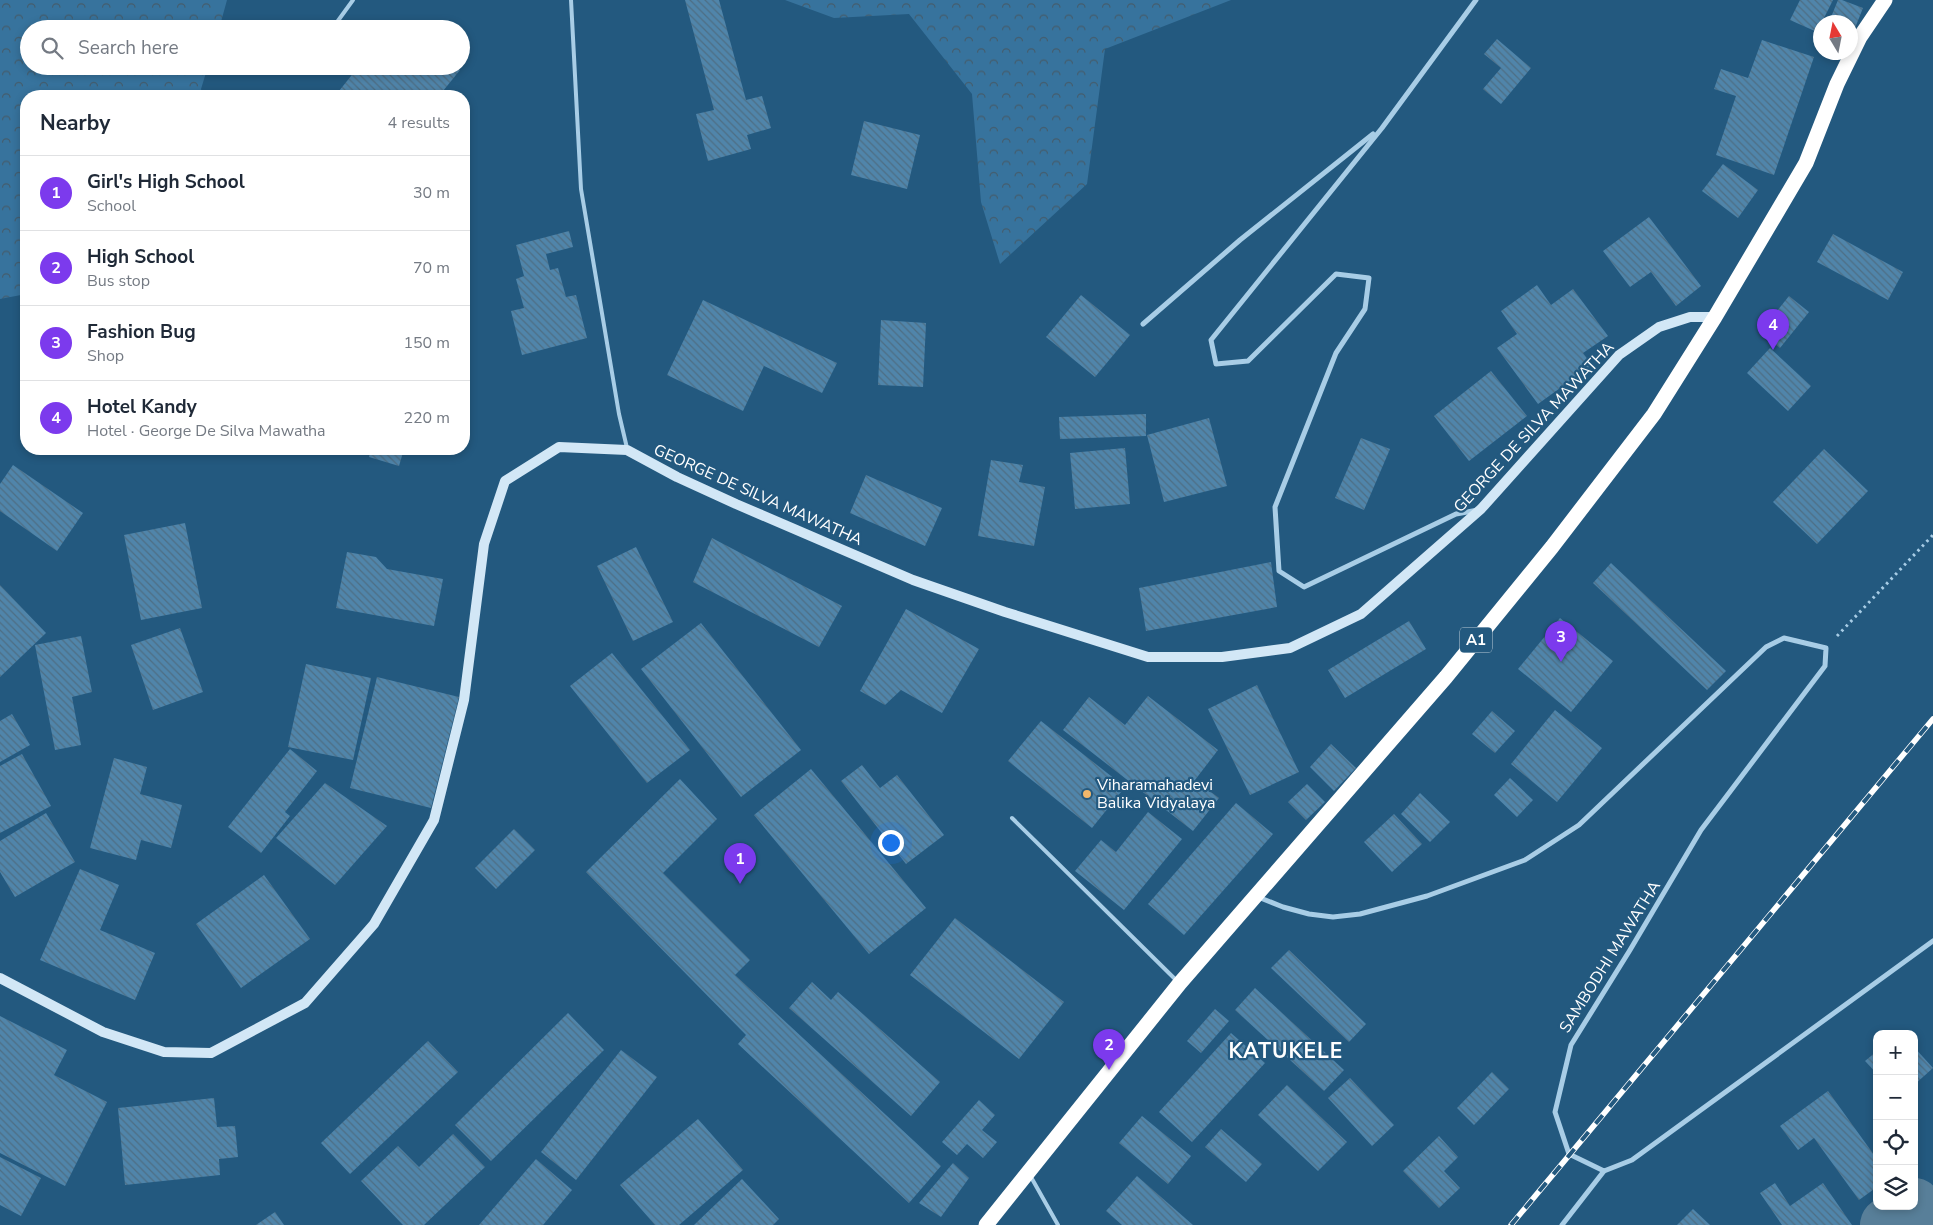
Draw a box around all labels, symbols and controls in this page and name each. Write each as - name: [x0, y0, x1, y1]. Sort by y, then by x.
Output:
- north arrow: [1813, 15, 1858, 60]
- search box: [20, 20, 470, 75]
- icon: search: [38, 34, 66, 62]
- text: Search here: [78, 35, 179, 61]
- text: Nearby: [40, 109, 110, 137]
- text: 4 results: [388, 112, 450, 134]
- text: Girl's High School: [87, 169, 245, 195]
- text: 1: [51, 182, 61, 204]
- text: 30 m: [413, 182, 450, 204]
- text: School: [87, 195, 136, 217]
- text: High School: [87, 244, 194, 270]
- text: 2: [51, 257, 61, 279]
- text: 70 m: [413, 257, 450, 279]
- text: Bus stop: [87, 270, 150, 292]
- pin: 4: [1757, 309, 1789, 350]
- text: Fashion Bug: [87, 319, 196, 345]
- text: 3: [51, 332, 61, 354]
- text: 150 m: [403, 332, 450, 354]
- street label: GEORGE DE SILVA MAWATHA: [1449, 337, 1619, 517]
- text: Shop: [87, 345, 124, 367]
- text: Hotel Kandy: [87, 394, 197, 420]
- text: 4: [51, 407, 61, 429]
- text: 220 m: [403, 407, 450, 429]
- text: Hotel · George De Silva Mawatha: [87, 420, 326, 442]
- street label: GEORGE DE SILVA MAWATHA: [650, 439, 866, 551]
- pin: 3: [1545, 621, 1577, 662]
- road number: A1: [1460, 628, 1492, 652]
- place label: Viharamahadevi Balika Vidyalaya: [1096, 774, 1216, 814]
- marker: Viharamahadevi Balika Vidyalaya: [1081, 788, 1093, 800]
- your location: [878, 830, 904, 856]
- pin: 1: [724, 843, 756, 884]
- street label: SAMBODHI MAWATHA: [1554, 876, 1666, 1037]
- pin: 2: [1093, 1029, 1125, 1070]
- map controls: [1873, 1030, 1918, 1210]
- button: +: [1873, 1030, 1918, 1075]
- district label: KATUKELE: [1229, 1037, 1343, 1065]
- button: −: [1873, 1075, 1918, 1120]
- button: locate: [1873, 1120, 1918, 1165]
- button: layers: [1873, 1165, 1918, 1210]

